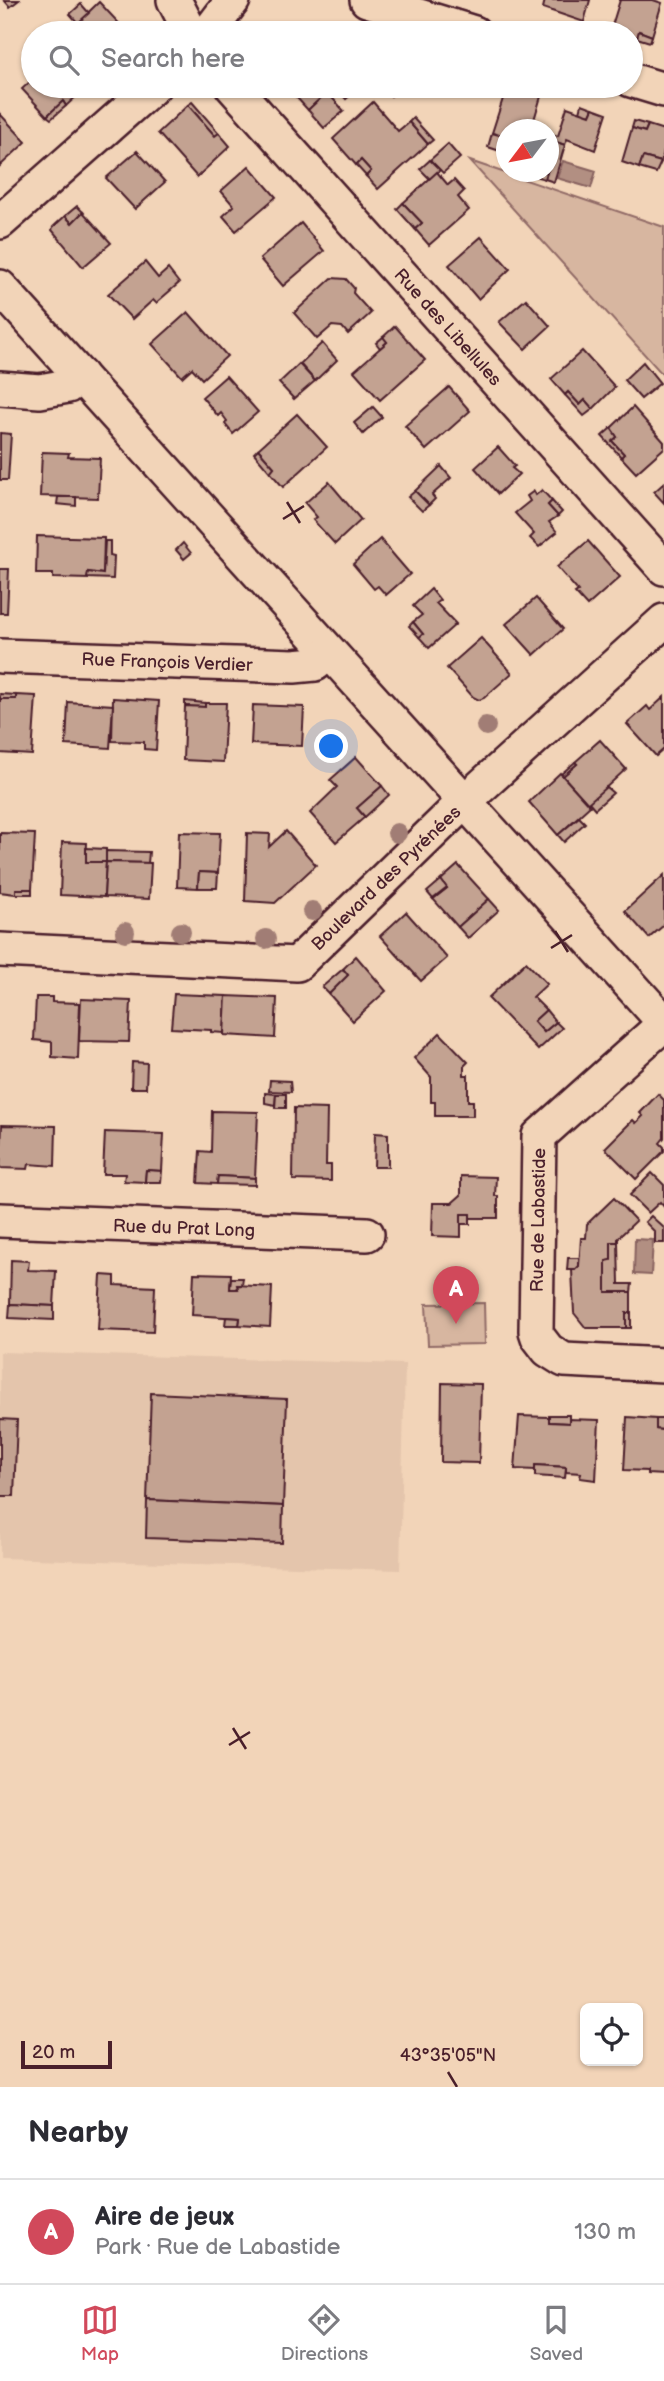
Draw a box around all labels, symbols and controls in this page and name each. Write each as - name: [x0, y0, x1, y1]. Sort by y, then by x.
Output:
- search box: [21, 21, 643, 98]
- icon: search: [45, 41, 83, 79]
- text: Search here: [101, 44, 245, 75]
- north arrow: [496, 119, 559, 182]
- street label: Rue des Libellules: [390, 265, 506, 390]
- street label: Rue François Verdier: [81, 649, 253, 676]
- your location: [314, 729, 348, 763]
- street label: Boulevard des Pyrénées: [307, 802, 465, 955]
- street label: Rue de Labastide: [527, 1147, 550, 1292]
- street label: Rue du Prat Long: [113, 1216, 255, 1241]
- pin: A: [433, 1266, 479, 1324]
- map controls: [580, 2003, 643, 2066]
- button: locate: [580, 2003, 643, 2066]
- scale bar: [21, 2038, 112, 2070]
- text: 20 m: [32, 2041, 75, 2064]
- text: 43°35'05"N: [400, 2045, 496, 2066]
- text: Nearby: [28, 2115, 128, 2151]
- text: Aire de jeux: [95, 2202, 234, 2233]
- text: A: [44, 2218, 58, 2246]
- text: 130 m: [574, 2218, 636, 2246]
- text: Park · Rue de Labastide: [95, 2233, 340, 2261]
- tab: Map: [81, 2301, 119, 2366]
- tab: Directions: [281, 2301, 368, 2366]
- tab: Saved: [530, 2301, 583, 2366]

